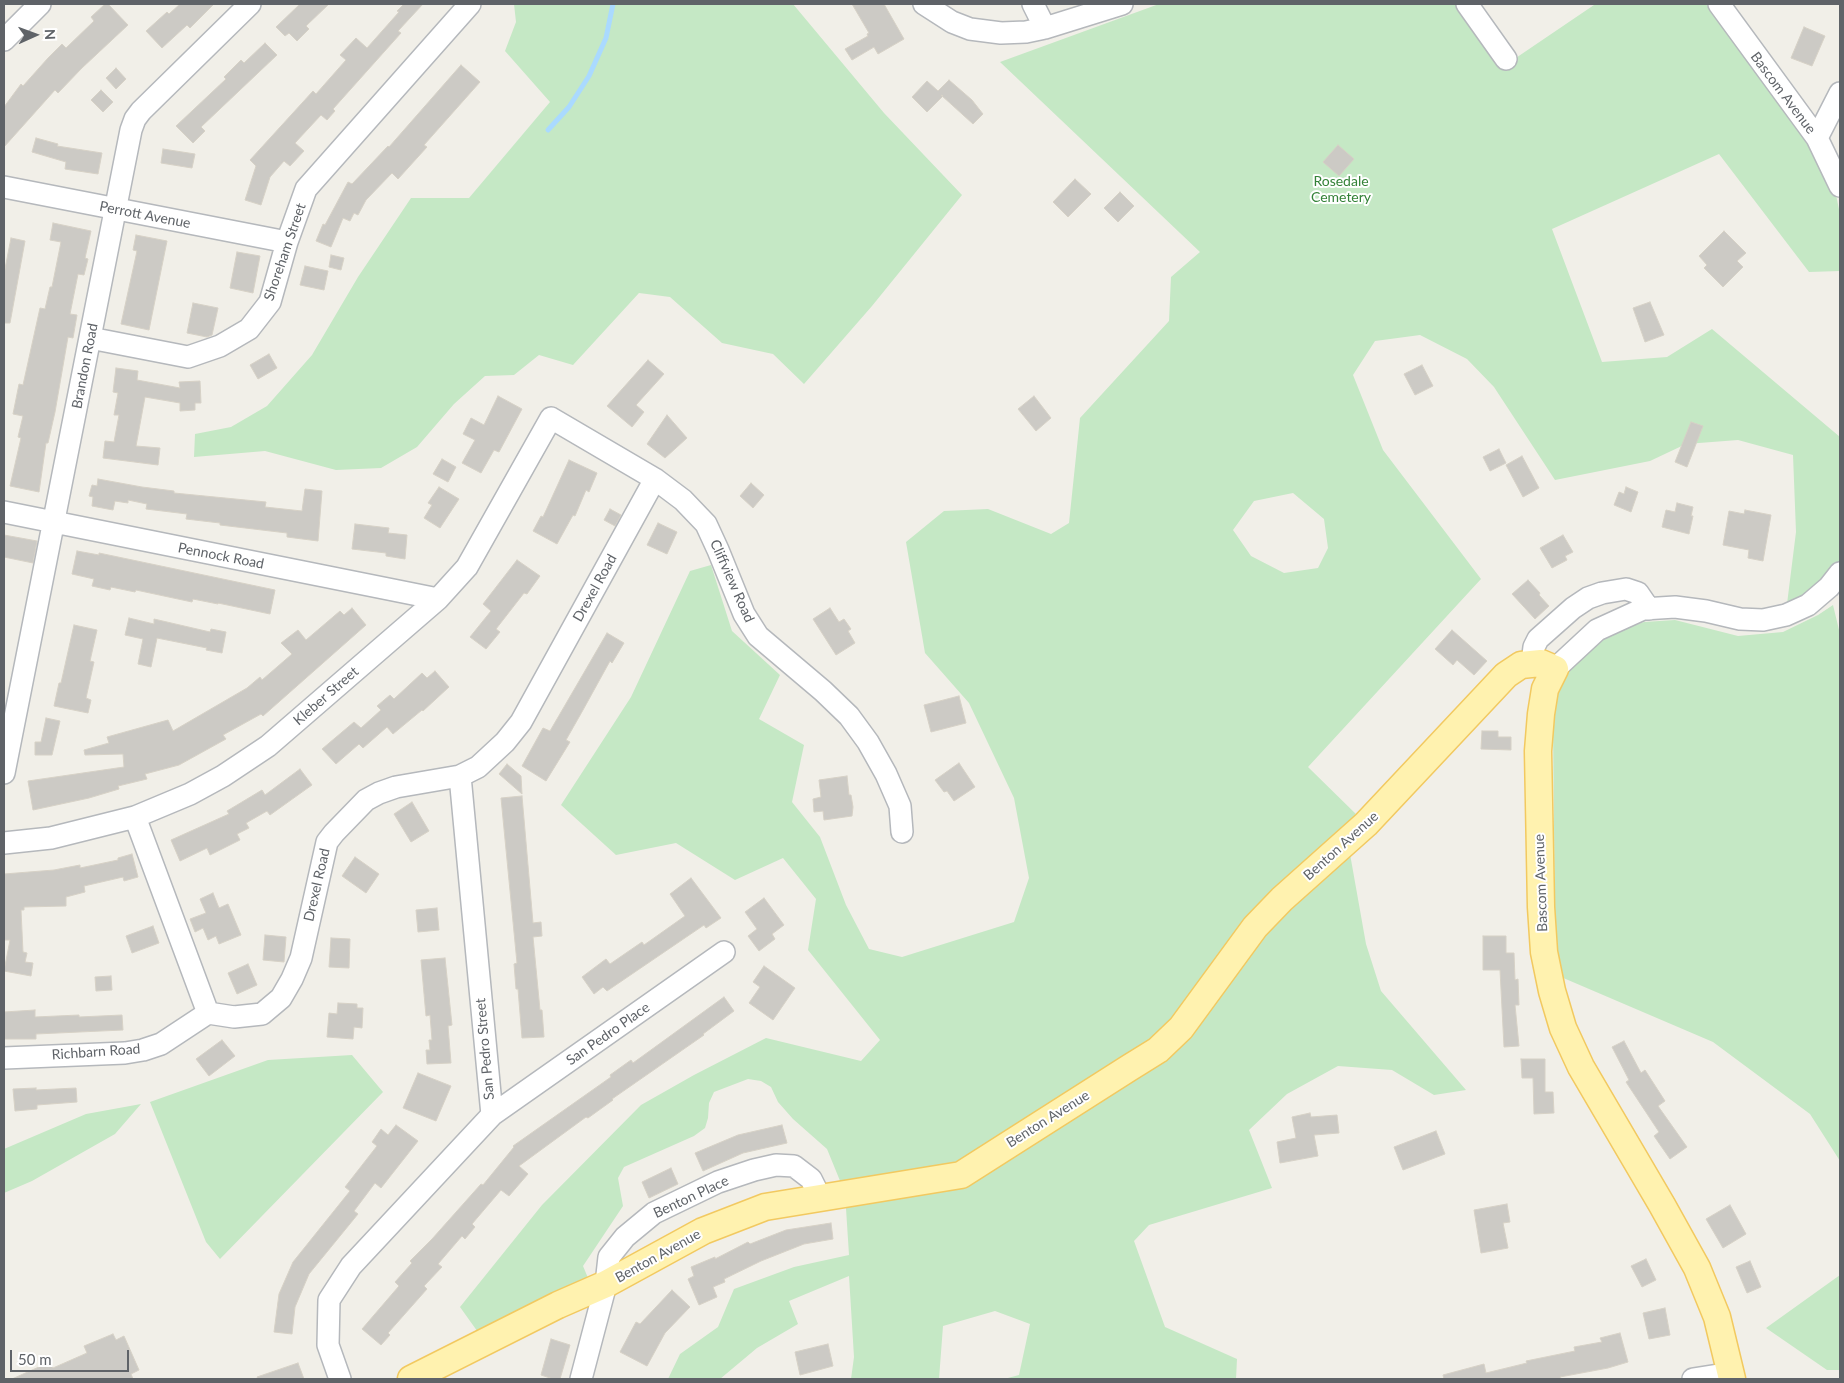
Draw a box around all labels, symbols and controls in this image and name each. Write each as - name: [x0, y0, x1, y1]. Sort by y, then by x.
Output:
- north arrow: [10, 10, 60, 60]
- text: N: [42, 29, 59, 40]
- street label: Bascom Avenue: [1747, 49, 1819, 137]
- park label: Rosedale Cemetery: [1311, 173, 1371, 206]
- street label: Perrott Avenue: [98, 198, 192, 232]
- street label: Shoreham Street: [260, 201, 310, 303]
- street label: Brandon Road: [68, 322, 102, 410]
- street label: Cliffview Road: [706, 537, 758, 625]
- street label: Pennock Road: [176, 539, 266, 573]
- street label: Drexel Road: [570, 551, 620, 625]
- street label: Kleber Street: [290, 663, 362, 729]
- street label: Benton Avenue: [1300, 808, 1382, 884]
- street label: Bascom Avenue: [1531, 834, 1551, 932]
- street label: Drexel Road: [300, 847, 334, 923]
- street label: San Pedro Street: [472, 997, 498, 1101]
- street label: San Pedro Place: [563, 999, 653, 1069]
- street label: Richbarn Road: [51, 1041, 141, 1063]
- street label: Benton Avenue: [1003, 1087, 1093, 1151]
- street label: Benton Place: [651, 1172, 731, 1222]
- street label: Benton Avenue: [613, 1226, 703, 1286]
- scale bar: [12, 1340, 131, 1372]
- text: 50 m: [18, 1350, 52, 1368]

